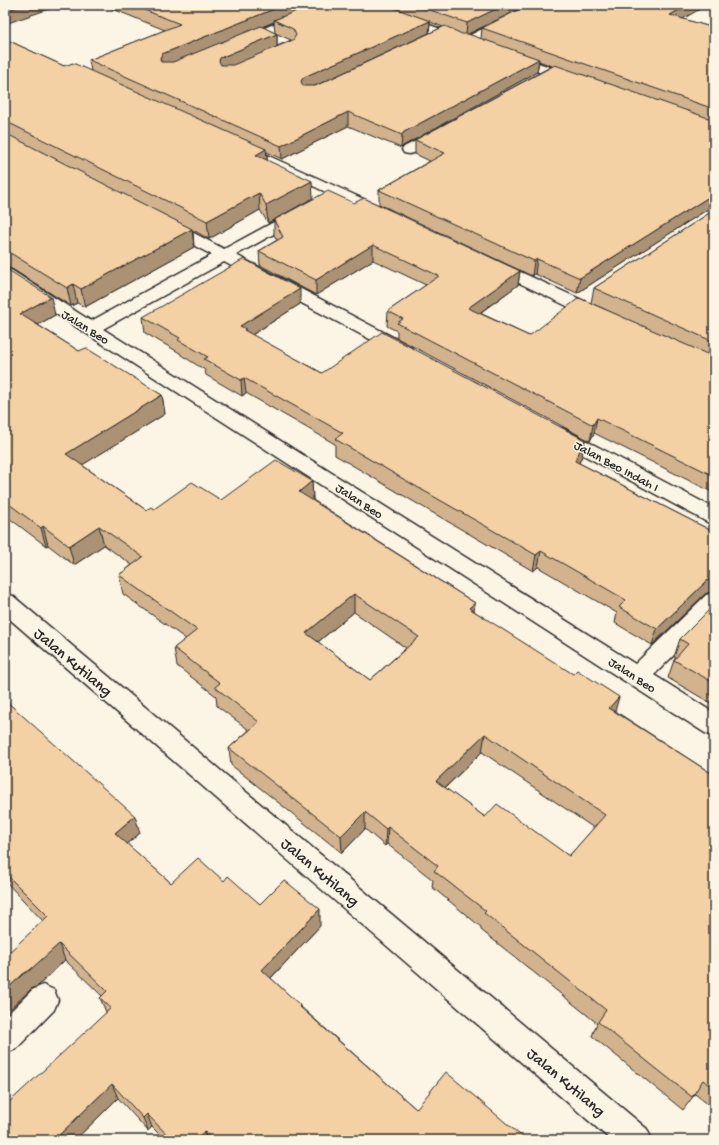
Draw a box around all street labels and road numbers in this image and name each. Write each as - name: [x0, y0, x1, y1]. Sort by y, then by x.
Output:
- street label: Jalan Beo: [58, 308, 112, 349]
- street label: Jalan Beo Indah I: [571, 439, 661, 496]
- street label: Jalan Beo: [332, 481, 385, 523]
- street label: Jalan Kutilang: [29, 625, 115, 702]
- street label: Jalan Beo: [605, 655, 658, 697]
- street label: Jalan Kutilang: [276, 835, 362, 912]
- street label: Jalan Kutilang: [522, 1045, 608, 1122]

